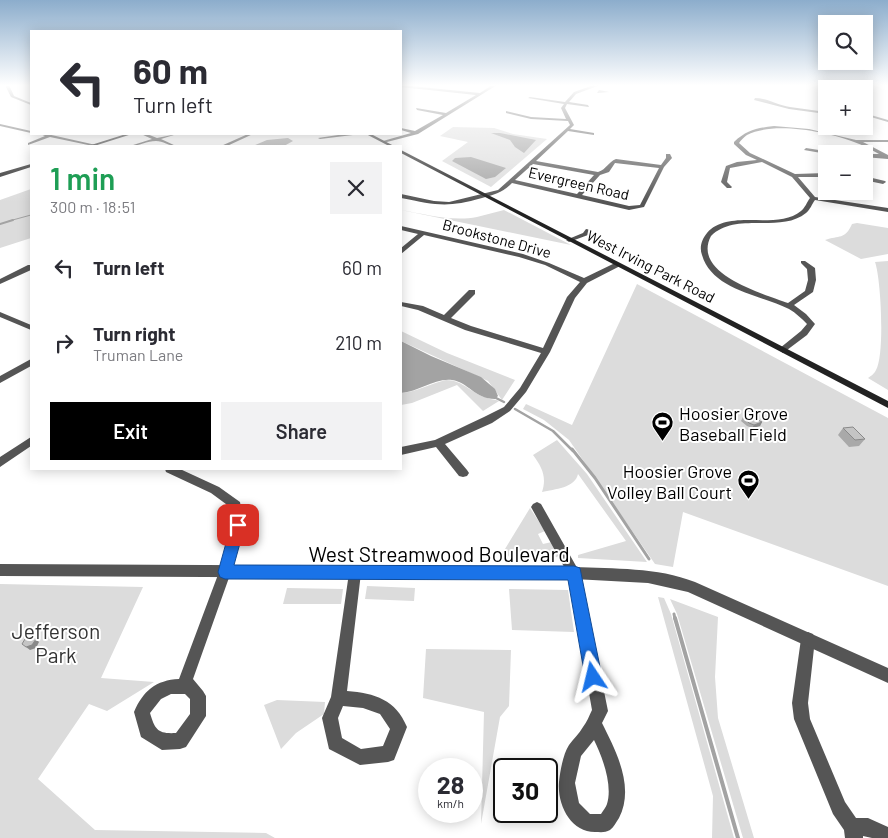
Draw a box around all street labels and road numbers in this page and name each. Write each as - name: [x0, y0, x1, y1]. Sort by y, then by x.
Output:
- street label: Evergreen Road: [527, 163, 631, 203]
- street label: Brookstone Drive: [441, 215, 553, 261]
- street label: West Irving Park Road: [584, 226, 718, 306]
- street label: West Streamwood Boulevard: [308, 541, 570, 566]

